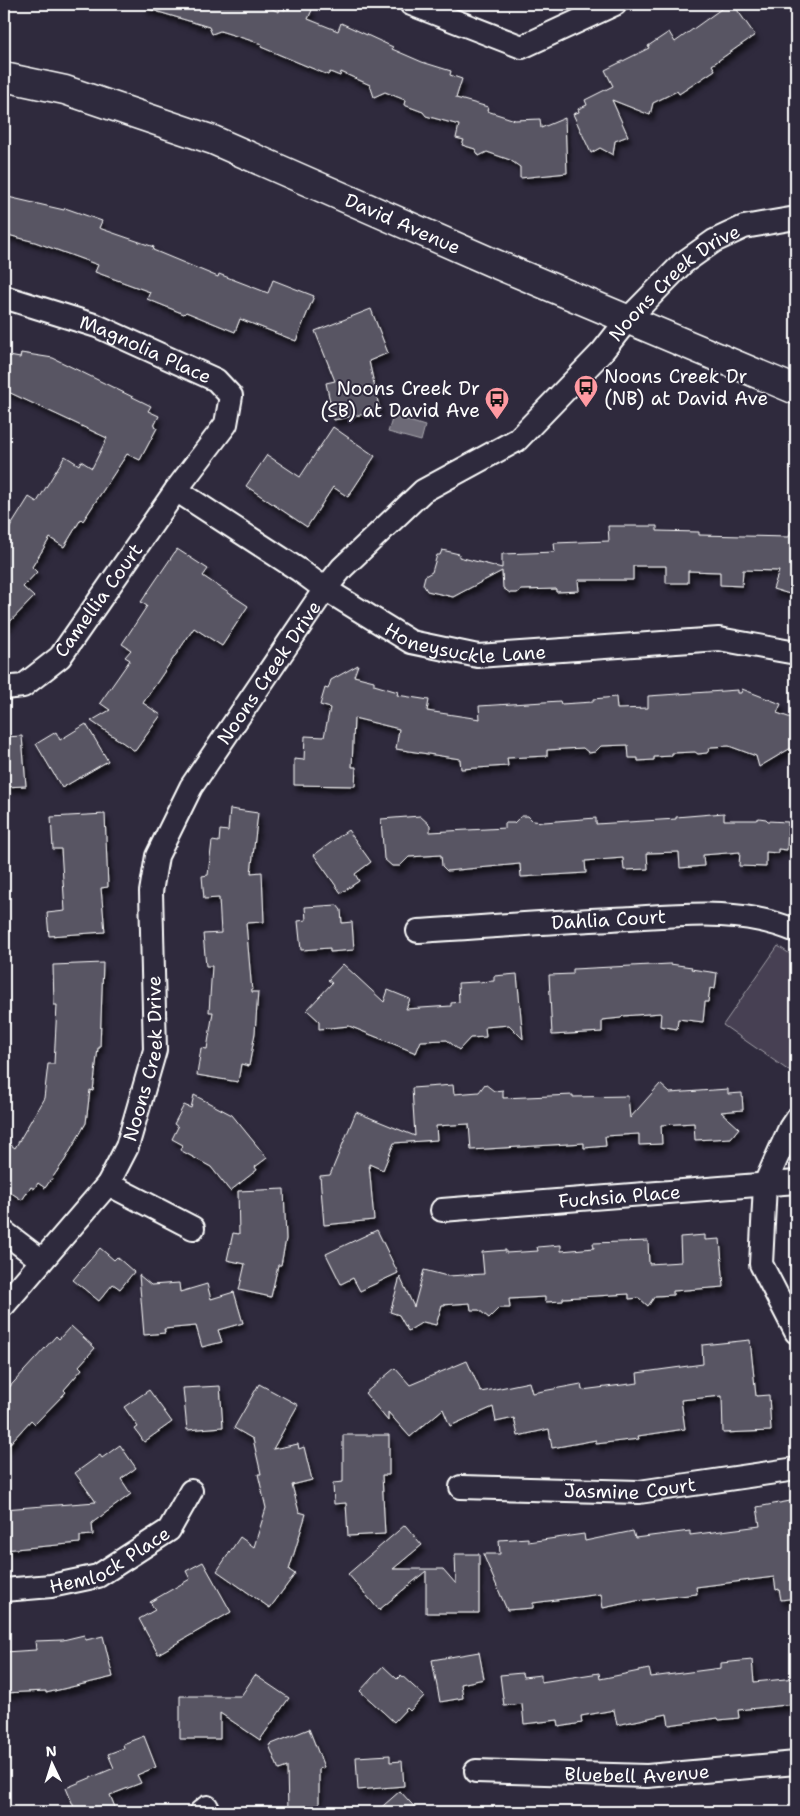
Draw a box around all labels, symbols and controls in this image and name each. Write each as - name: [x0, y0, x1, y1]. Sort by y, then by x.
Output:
- street label: David Avenue: [341, 187, 465, 260]
- street label: Noons Creek Drive: [603, 219, 744, 347]
- street label: Magnolia Place: [77, 309, 215, 389]
- place label: Noons Creek Dr (NB) at David Ave: [604, 364, 768, 411]
- bus stop icon: Noons Creek Dr (NB) at David Ave: [573, 374, 599, 408]
- place label: Noons Creek Dr (SB) at David Ave: [320, 376, 480, 423]
- bus stop icon: Noons Creek Dr (SB) at David Ave: [484, 386, 510, 420]
- street label: Camellia Court: [49, 538, 148, 662]
- street label: Noons Creek Drive: [211, 596, 327, 750]
- street label: Honeysuckle Lane: [380, 617, 547, 669]
- street label: Dahlia Court: [551, 904, 667, 935]
- street label: Noons Creek Drive: [117, 975, 168, 1144]
- street label: Fuchsia Place: [557, 1179, 682, 1214]
- street label: Jasmine Court: [563, 1472, 698, 1505]
- street label: Hemlock Place: [47, 1521, 175, 1599]
- north arrow: [28, 1738, 78, 1788]
- text: N: [45, 1742, 57, 1760]
- street label: Bluebell Avenue: [564, 1759, 710, 1789]

